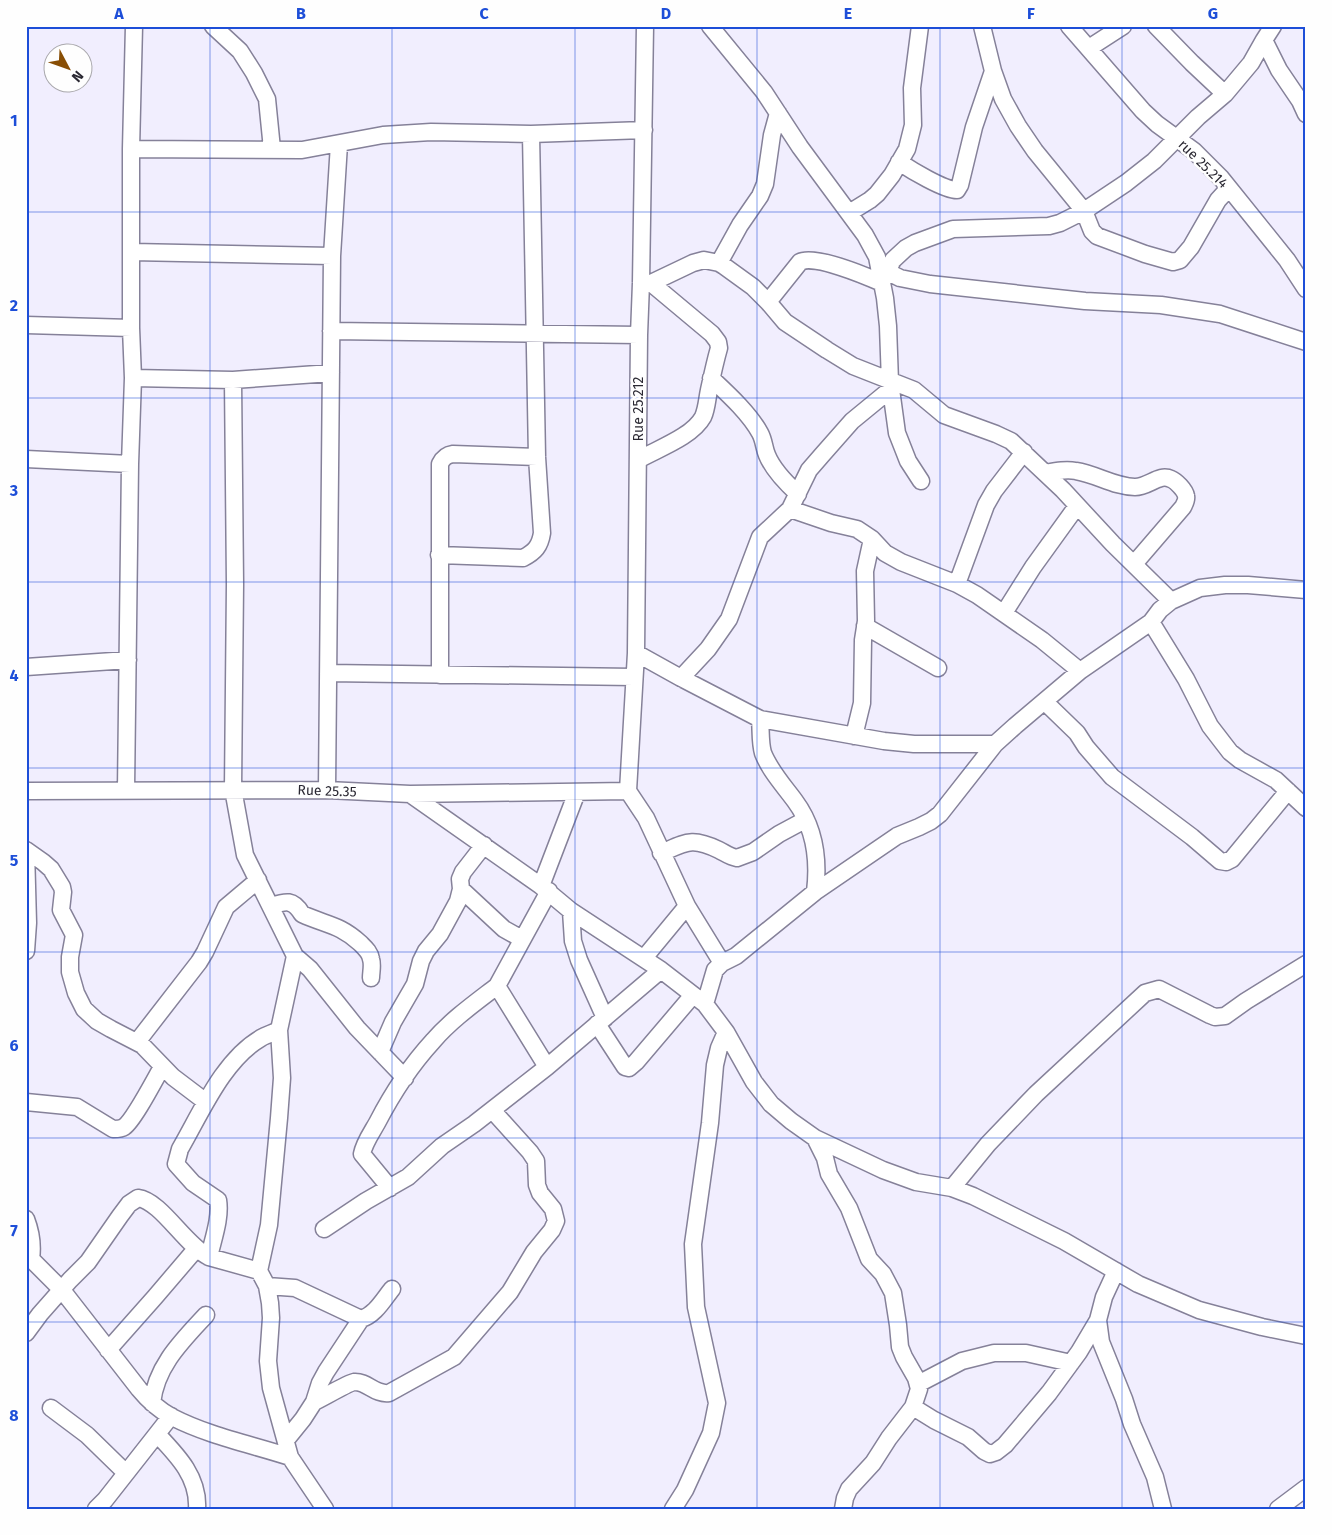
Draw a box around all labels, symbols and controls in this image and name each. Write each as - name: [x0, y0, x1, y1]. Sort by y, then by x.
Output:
- text: A: [113, 4, 124, 23]
- text: B: [296, 4, 306, 23]
- text: C: [479, 4, 489, 23]
- text: D: [661, 4, 671, 23]
- text: E: [844, 4, 852, 23]
- text: F: [1027, 4, 1035, 23]
- text: G: [1208, 4, 1218, 23]
- north arrow: [42, 42, 92, 92]
- text: N: [68, 67, 87, 85]
- text: 1: [10, 111, 18, 130]
- street label: rue 25.214: [1175, 136, 1232, 192]
- text: 2: [10, 296, 18, 315]
- street label: Rue 25.212: [630, 377, 647, 441]
- text: 3: [9, 481, 18, 500]
- text: 4: [9, 666, 19, 685]
- street label: Rue 25.35: [297, 781, 357, 801]
- text: 5: [10, 851, 19, 870]
- text: 6: [9, 1036, 19, 1055]
- text: 7: [10, 1221, 18, 1240]
- text: 8: [9, 1406, 19, 1425]

